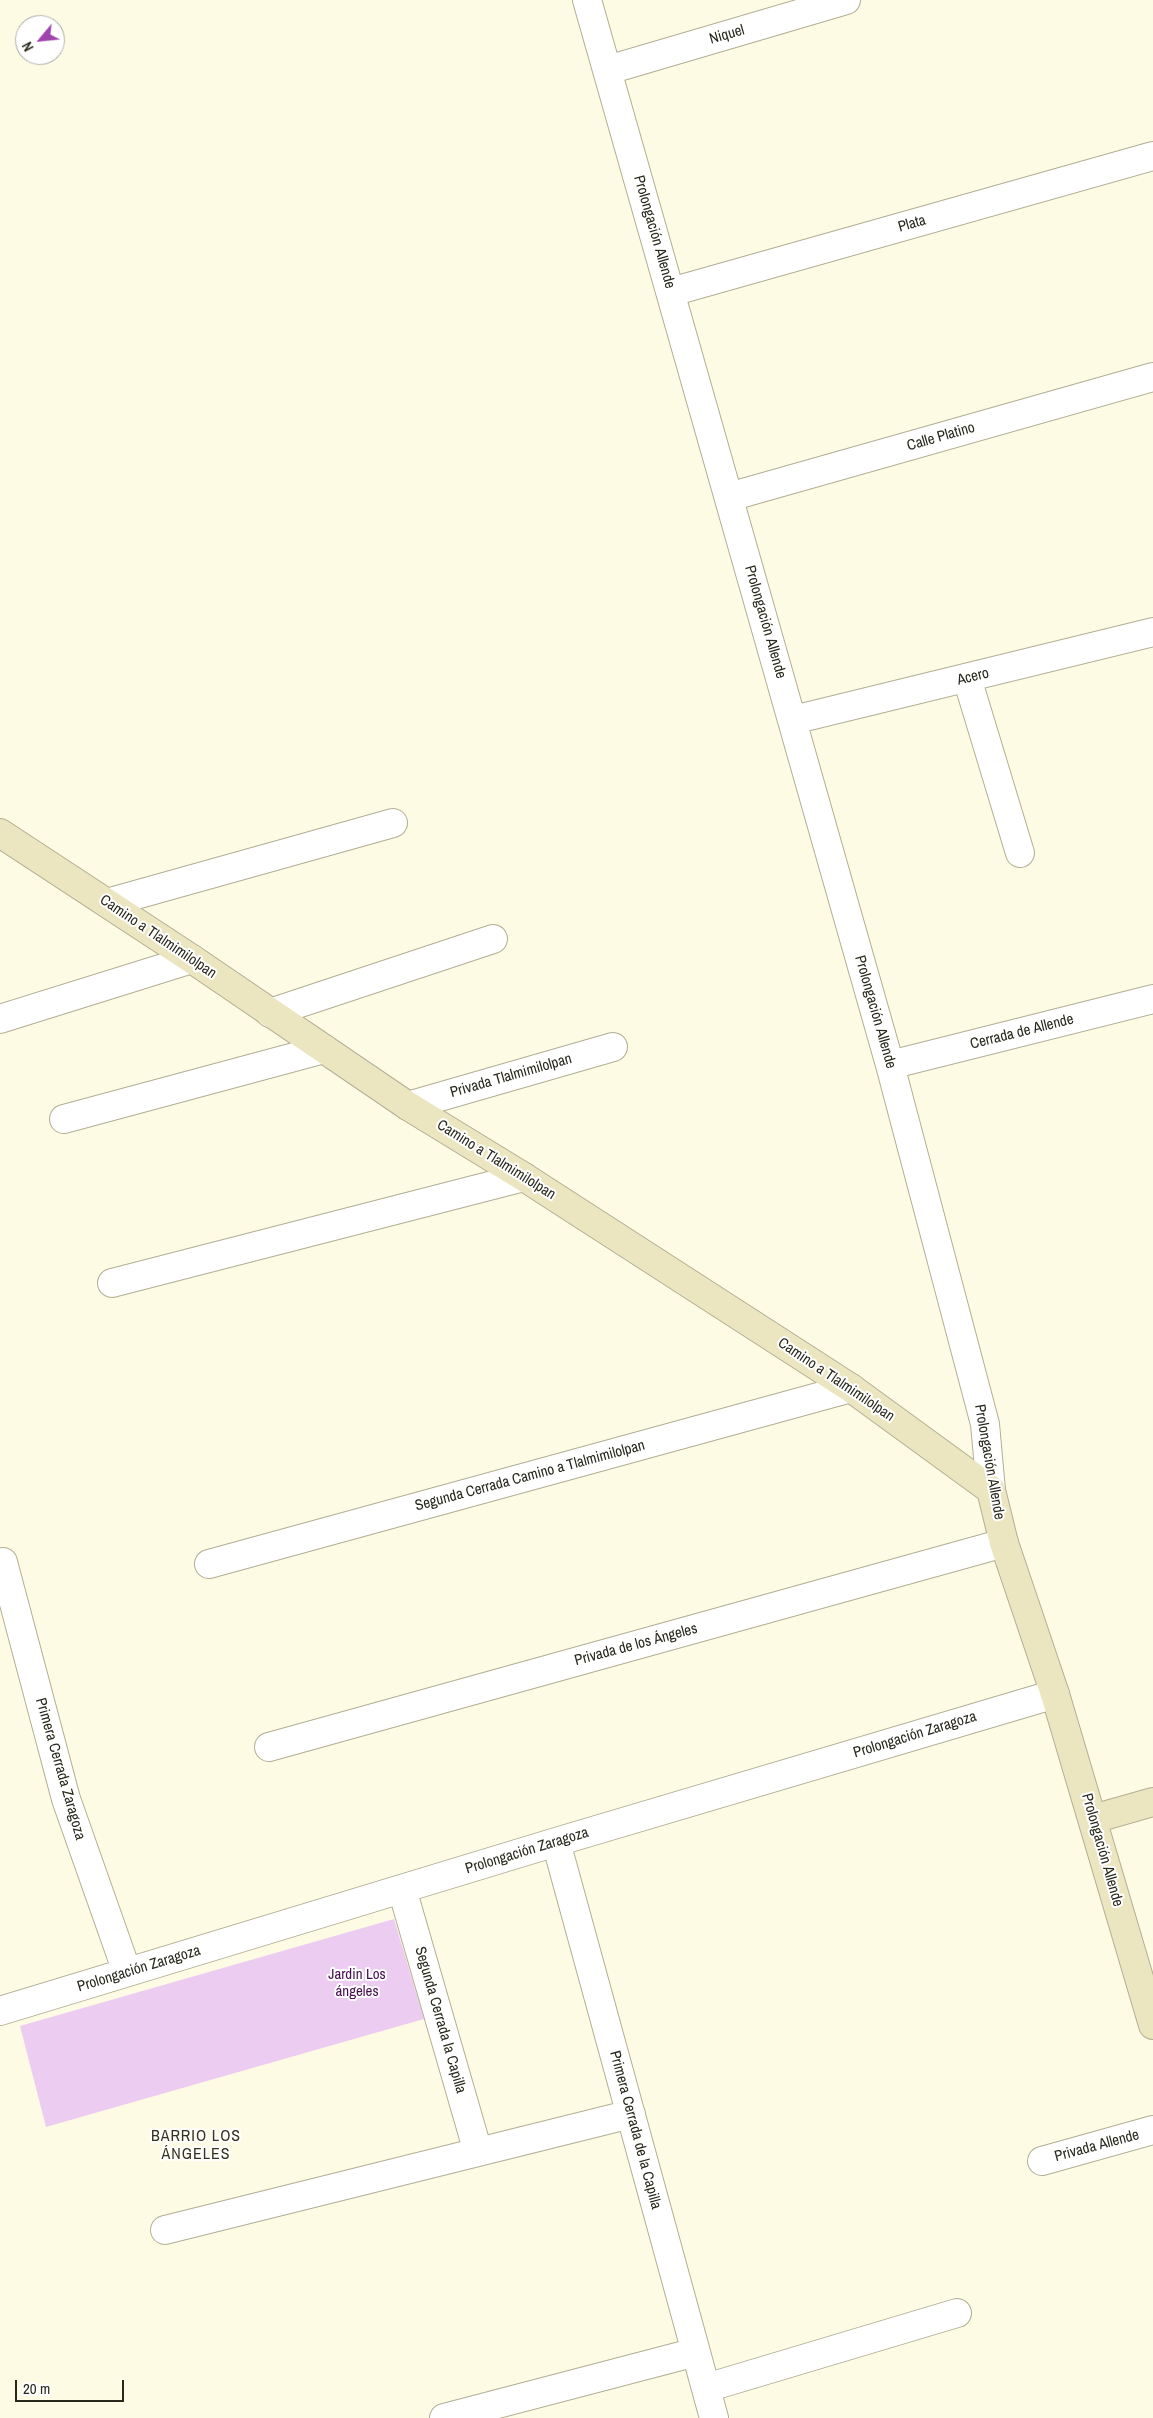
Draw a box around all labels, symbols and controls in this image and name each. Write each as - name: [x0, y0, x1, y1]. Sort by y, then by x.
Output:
- north arrow: [15, 15, 65, 65]
- street label: Niquel: [707, 21, 747, 49]
- text: N: [18, 39, 38, 54]
- street label: Prolongación Allende: [629, 173, 679, 291]
- street label: Plata: [896, 211, 928, 237]
- street label: Calle Platino: [905, 419, 977, 455]
- street label: Prolongación Allende: [740, 563, 790, 681]
- street label: Acero: [955, 664, 991, 690]
- street label: Camino a Tlalmimilolpan: [96, 891, 220, 983]
- street label: Prolongación Allende: [850, 953, 900, 1071]
- street label: Cerrada de Allende: [968, 1010, 1076, 1054]
- street label: Privada Tlalmimilolpan: [448, 1050, 574, 1102]
- street label: Camino a Tlalmimilolpan: [433, 1116, 559, 1204]
- street label: Camino a Tlalmimilolpan: [774, 1334, 898, 1426]
- street label: Prolongación Allende: [970, 1403, 1008, 1521]
- street label: Segunda Cerrada Camino a Tlalmimilolpan: [413, 1437, 647, 1515]
- street label: Privada de los Ángeles: [573, 1620, 699, 1670]
- street label: Primera Cerrada Zaragoza: [31, 1696, 89, 1842]
- street label: Prolongación Zaragoza: [851, 1708, 979, 1762]
- street label: Prolongación Allende: [1077, 1791, 1127, 1909]
- street label: Prolongación Zaragoza: [463, 1824, 591, 1878]
- street label: Prolongación Zaragoza: [75, 1942, 203, 1996]
- street label: Segunda Cerrada la Capilla: [410, 1945, 470, 2095]
- park label: Jardin Los ángeles: [328, 1966, 386, 2001]
- street label: Primera Cerrada de la Capilla: [605, 2049, 665, 2211]
- street label: Privada Allende: [1053, 2126, 1141, 2166]
- district label: BARRIO LOS ÁNGELES: [150, 2127, 242, 2165]
- scale bar: [18, 2370, 126, 2402]
- text: 20 m: [23, 2378, 50, 2399]

